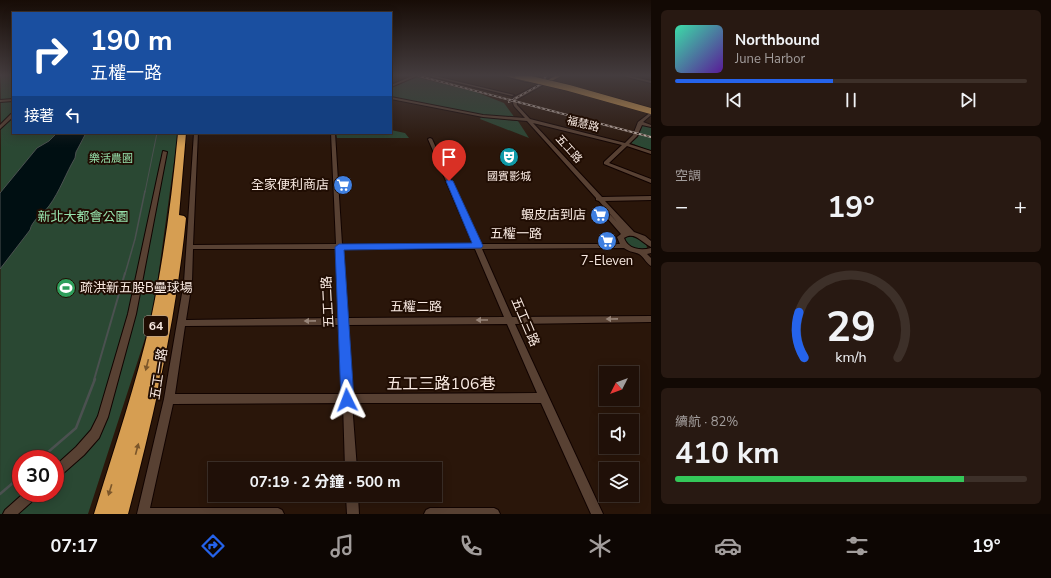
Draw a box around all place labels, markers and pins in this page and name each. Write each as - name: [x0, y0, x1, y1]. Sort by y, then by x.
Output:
- pin: [432, 140, 466, 181]
- theatre icon: 國賓影城: [498, 146, 520, 168]
- place label: 國賓影城: [487, 169, 531, 184]
- supermarket icon: 全家便利商店: [332, 174, 354, 196]
- place label: 全家便利商店: [251, 176, 329, 194]
- supermarket icon: 蝦皮店到店: [589, 204, 611, 226]
- place label: 蝦皮店到店: [521, 206, 586, 224]
- supermarket icon: 7-Eleven: [596, 230, 618, 252]
- place label: 7-Eleven: [581, 252, 633, 270]
- sports icon: 疏洪新五股B壘球場: [55, 277, 77, 299]
- place label: 疏洪新五股B壘球場: [80, 279, 193, 297]

